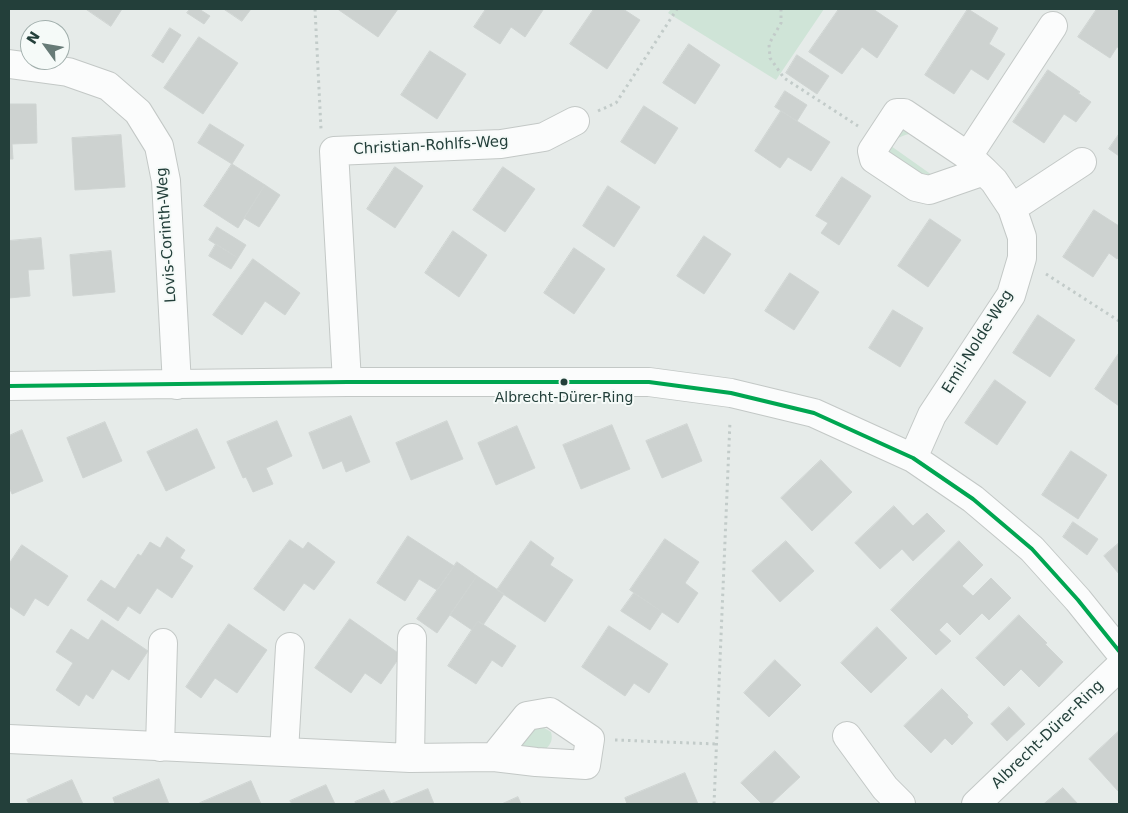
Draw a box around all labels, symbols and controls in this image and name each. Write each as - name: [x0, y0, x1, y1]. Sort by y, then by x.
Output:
- north arrow: [20, 20, 70, 70]
- text: N: [23, 28, 43, 47]
- street label: Christian-Rohlfs-Weg: [353, 133, 509, 159]
- street label: Lovis-Corinth-Weg: [153, 167, 181, 303]
- street label: Emil-Nolde-Weg: [939, 287, 1017, 397]
- marker: Albrecht-Dürer-Ring: [559, 377, 569, 387]
- place label: Albrecht-Dürer-Ring: [495, 390, 633, 406]
- street label: Albrecht-Dürer-Ring: [988, 677, 1108, 793]

